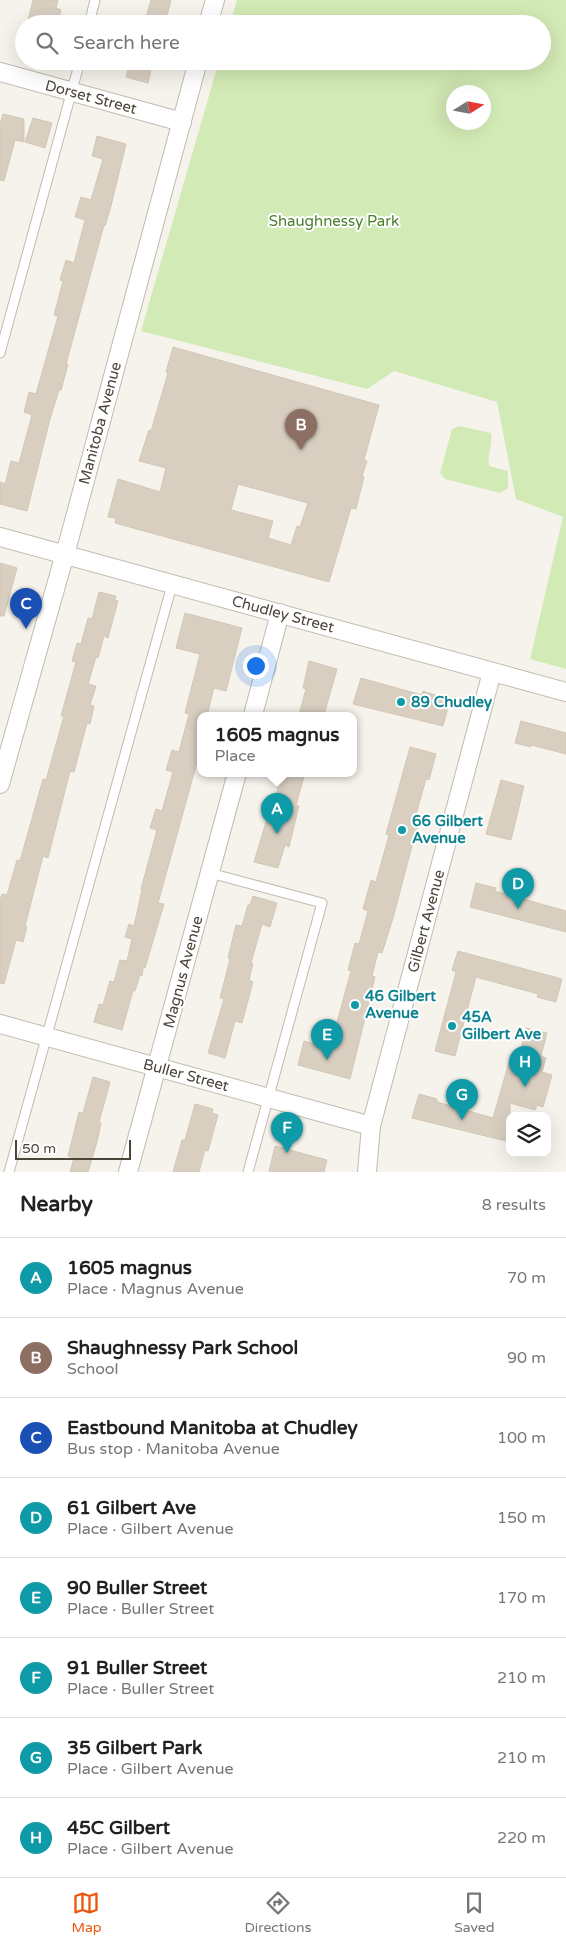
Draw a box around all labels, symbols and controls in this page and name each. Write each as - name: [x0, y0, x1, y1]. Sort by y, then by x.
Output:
- search box: [15, 15, 551, 70]
- icon: search: [33, 29, 61, 57]
- text: Search here: [73, 32, 180, 54]
- street label: Dorset Street: [43, 76, 139, 118]
- north arrow: [446, 85, 491, 130]
- park label: Shaughnessy Park: [269, 212, 399, 230]
- street label: Manitoba Avenue: [75, 360, 125, 486]
- pin: B: [285, 409, 317, 450]
- pin: C: [10, 588, 42, 629]
- street label: Chudley Street: [230, 592, 336, 636]
- your location: [243, 653, 269, 679]
- place label: 89 Chudley: [411, 693, 492, 712]
- marker: 89 Chudley: [395, 696, 407, 708]
- popup: [197, 712, 357, 777]
- text: 1605 magnus: [215, 724, 339, 746]
- text: Place: [215, 746, 256, 766]
- pin: A: [261, 793, 293, 834]
- place label: 66 Gilbert Avenue: [412, 812, 483, 847]
- marker: 66 Gilbert Avenue: [396, 824, 408, 836]
- street label: Gilbert Avenue: [404, 868, 448, 974]
- pin: D: [502, 868, 534, 909]
- street label: Magnus Avenue: [159, 914, 207, 1030]
- place label: 46 Gilbert Avenue: [365, 987, 436, 1022]
- marker: 46 Gilbert Avenue: [349, 999, 361, 1011]
- place label: 45A Gilbert Ave: [462, 1008, 542, 1043]
- pin: E: [311, 1019, 343, 1060]
- marker: 45A Gilbert Ave: [446, 1020, 458, 1032]
- pin: H: [509, 1046, 541, 1087]
- street label: Buller Street: [141, 1055, 231, 1095]
- pin: G: [446, 1079, 478, 1120]
- pin: F: [271, 1112, 303, 1153]
- map controls: [506, 1112, 551, 1157]
- button: layers: [506, 1112, 551, 1157]
- scale bar: [15, 1137, 131, 1160]
- text: 50 m: [22, 1140, 56, 1157]
- text: Nearby: [20, 1192, 93, 1217]
- text: 8 results: [482, 1195, 546, 1215]
- text: 1605 magnus: [67, 1257, 192, 1279]
- text: A: [30, 1268, 42, 1288]
- text: 70 m: [507, 1268, 546, 1288]
- text: Place · Magnus Avenue: [67, 1279, 244, 1299]
- text: Shaughnessy Park School: [67, 1337, 298, 1359]
- text: B: [30, 1348, 42, 1368]
- text: 90 m: [507, 1348, 546, 1368]
- text: School: [67, 1359, 119, 1379]
- text: Eastbound Manitoba at Chudley: [67, 1417, 358, 1439]
- text: C: [30, 1428, 42, 1448]
- text: 100 m: [497, 1428, 546, 1448]
- text: Bus stop · Manitoba Avenue: [67, 1439, 280, 1459]
- text: 61 Gilbert Ave: [67, 1497, 196, 1519]
- text: D: [30, 1508, 42, 1528]
- text: 150 m: [497, 1508, 546, 1528]
- text: Place · Gilbert Avenue: [67, 1519, 234, 1539]
- text: 90 Buller Street: [67, 1577, 207, 1599]
- text: E: [31, 1588, 41, 1608]
- text: 170 m: [497, 1588, 546, 1608]
- text: Place · Buller Street: [67, 1599, 214, 1619]
- text: 91 Buller Street: [67, 1657, 207, 1679]
- text: F: [31, 1668, 41, 1688]
- text: 210 m: [497, 1668, 546, 1688]
- text: Place · Buller Street: [67, 1679, 214, 1699]
- text: 35 Gilbert Park: [67, 1737, 202, 1759]
- text: G: [30, 1748, 42, 1768]
- text: 210 m: [497, 1748, 546, 1768]
- text: Place · Gilbert Avenue: [67, 1759, 234, 1779]
- text: 45C Gilbert: [67, 1817, 170, 1839]
- text: H: [30, 1828, 42, 1848]
- text: 220 m: [497, 1828, 546, 1848]
- text: Place · Gilbert Avenue: [67, 1839, 234, 1859]
- tab: Map: [71, 1889, 102, 1936]
- tab: Directions: [244, 1889, 311, 1936]
- tab: Saved: [454, 1889, 495, 1936]

